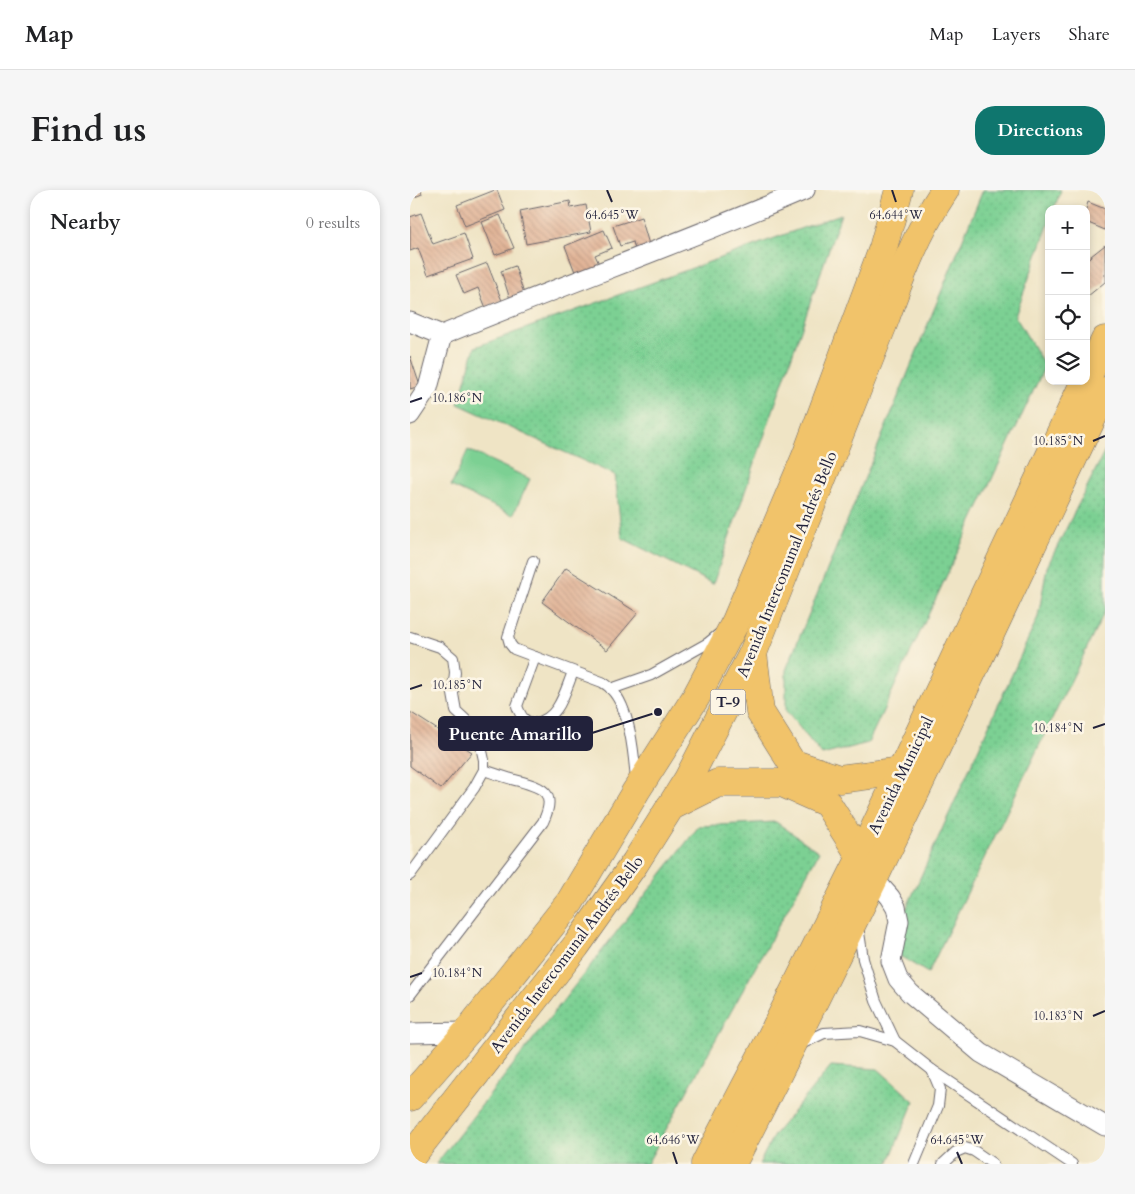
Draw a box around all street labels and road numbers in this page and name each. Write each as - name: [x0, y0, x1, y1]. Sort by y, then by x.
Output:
- street label: Avenida Intercomunal Andrés Bello: [731, 448, 843, 681]
- road number: T-9: [710, 690, 746, 714]
- street label: Avenida Municipal: [863, 713, 939, 838]
- street label: Avenida Intercomunal Andrés Bello: [485, 851, 649, 1058]

